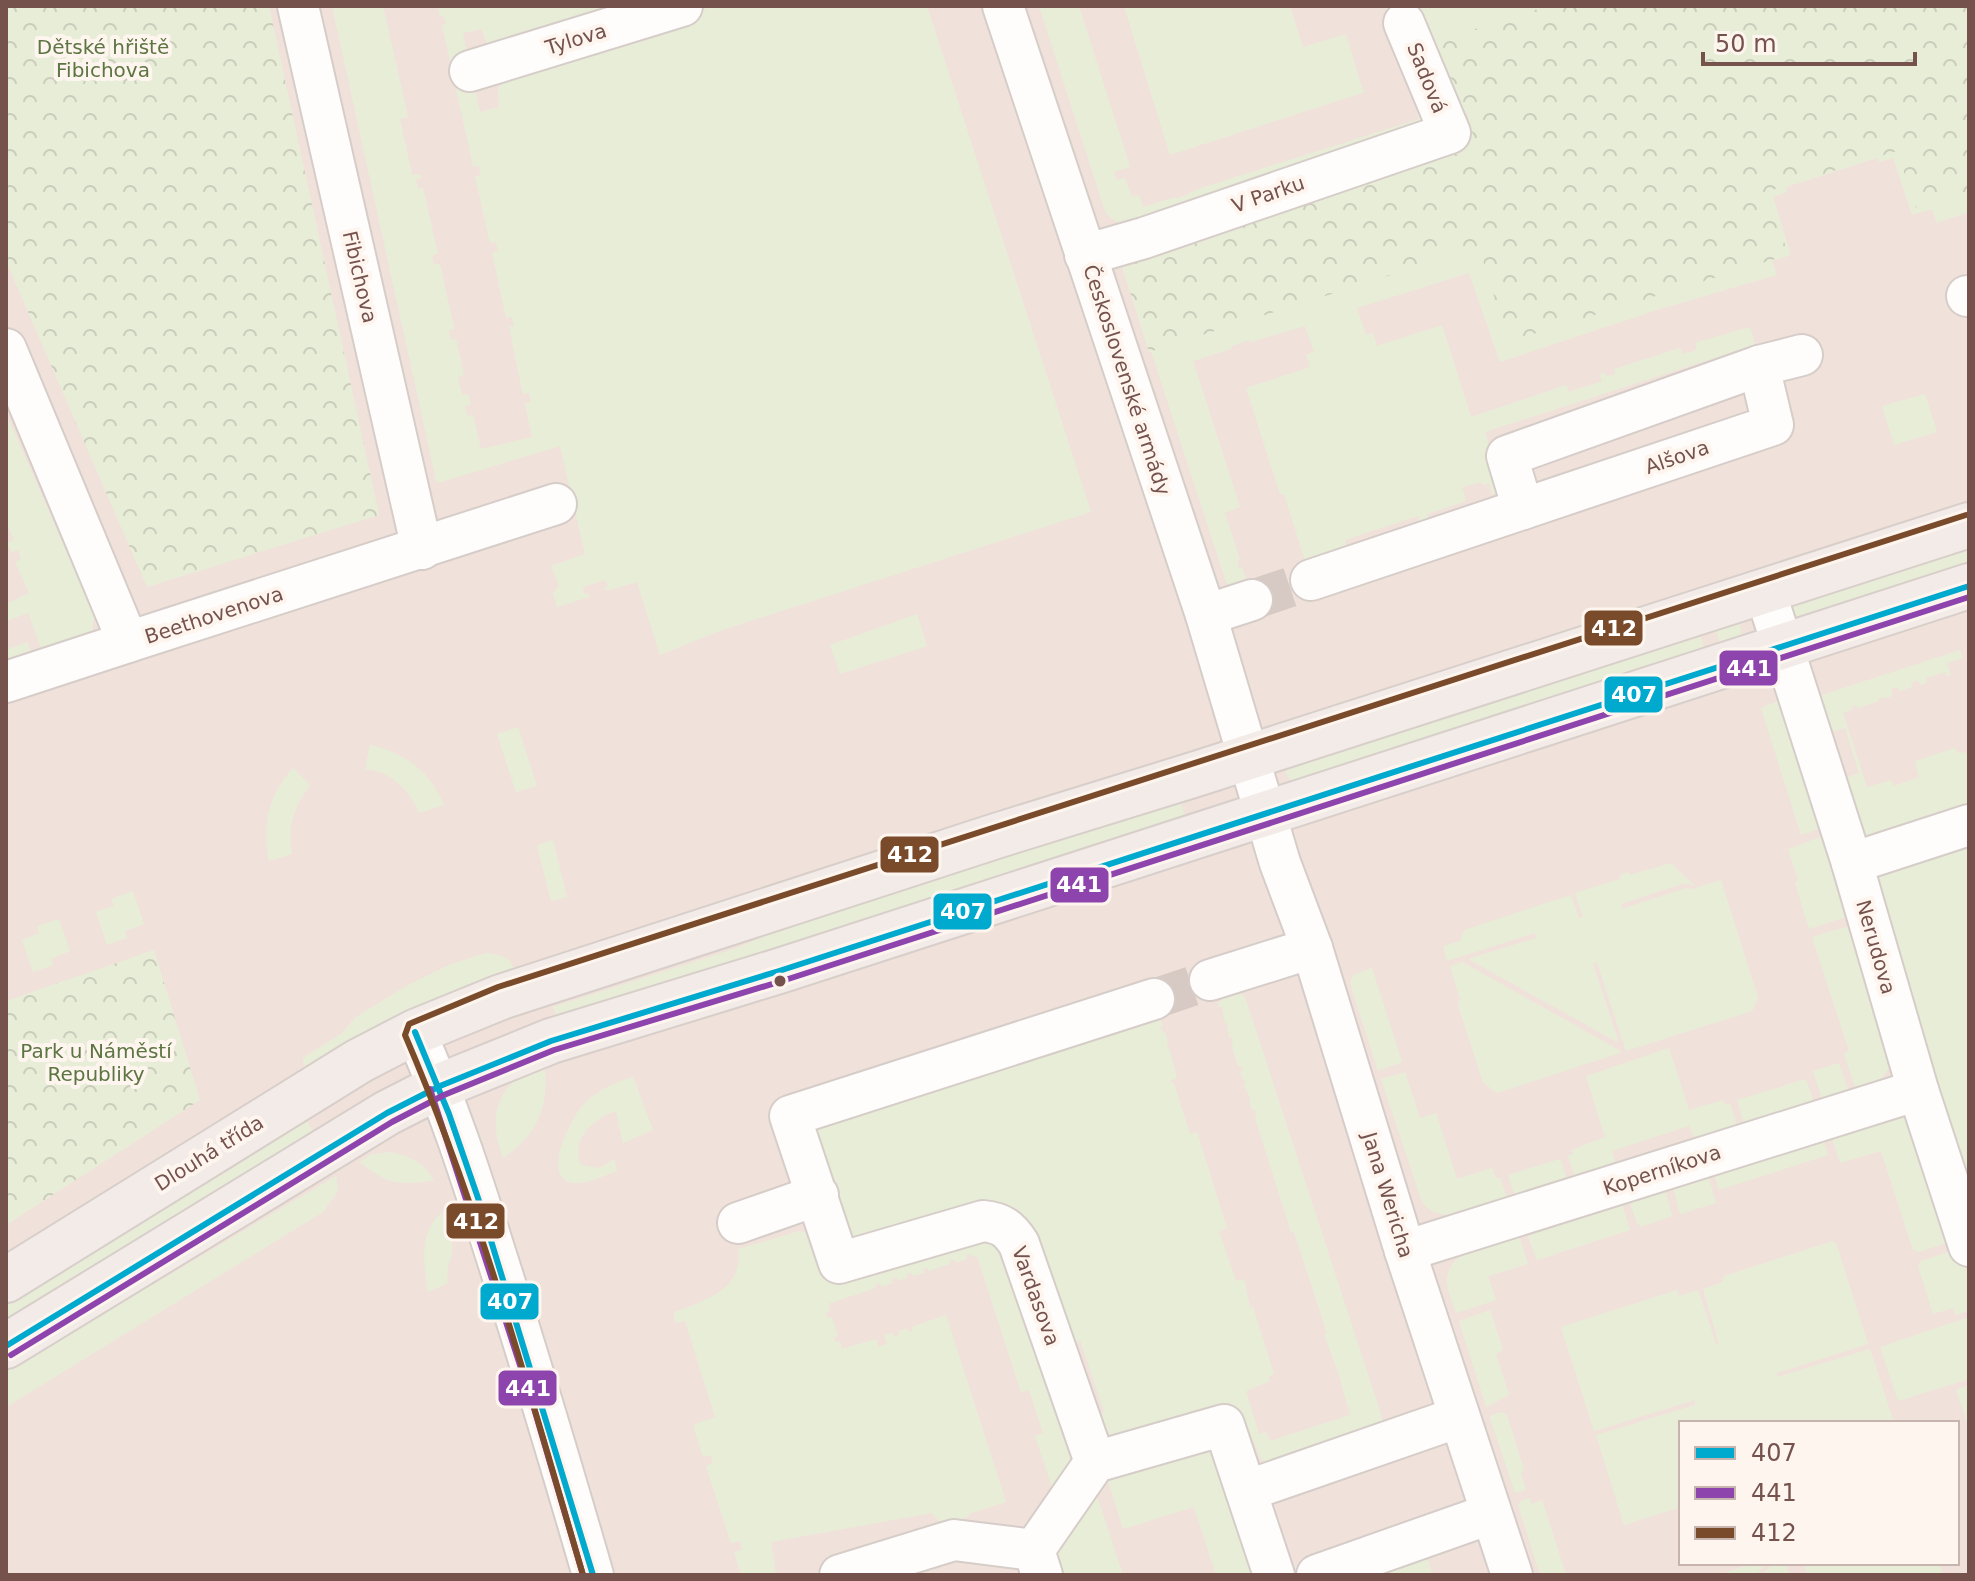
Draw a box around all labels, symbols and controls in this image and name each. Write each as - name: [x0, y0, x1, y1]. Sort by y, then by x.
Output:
- scale bar: [1703, 16, 1915, 66]
- street label: Tylova: [541, 18, 610, 60]
- text: 50 m: [1715, 30, 1777, 58]
- park label: Dětské hřiště Fibichova: [37, 35, 169, 82]
- street label: Sadová: [1402, 39, 1452, 117]
- street label: V Parku: [1228, 170, 1308, 218]
- street label: Fibichova: [338, 229, 382, 325]
- street label: Československé armády: [1078, 262, 1176, 499]
- street label: Alšova: [1642, 435, 1712, 479]
- street label: Beethovenova: [142, 581, 286, 649]
- line badge: 412: [1583, 609, 1644, 647]
- text: 412: [1591, 616, 1637, 641]
- line badge: 441: [1718, 649, 1779, 687]
- text: 441: [1726, 656, 1772, 681]
- line badge: 407: [1603, 675, 1664, 714]
- text: 407: [1611, 682, 1657, 707]
- line badge: 412: [879, 835, 940, 874]
- text: 412: [887, 842, 933, 867]
- line badge: 441: [1049, 866, 1110, 904]
- text: 441: [1056, 872, 1102, 897]
- line badge: 407: [932, 892, 993, 931]
- street label: Nerudova: [1851, 897, 1901, 997]
- text: 407: [940, 899, 986, 924]
- unlabelled marker: [772, 973, 788, 989]
- park label: Park u Náměstí Republiky: [20, 1039, 173, 1086]
- street label: Dlouhá třída: [150, 1110, 268, 1196]
- street label: Jana Wericha: [1357, 1127, 1418, 1261]
- street label: Koperníkova: [1600, 1140, 1724, 1200]
- line badge: 412: [445, 1202, 506, 1240]
- text: 412: [453, 1209, 499, 1234]
- street label: Vardasova: [1007, 1243, 1065, 1349]
- line badge: 407: [479, 1282, 540, 1321]
- text: 407: [487, 1289, 533, 1314]
- line badge: 441: [497, 1369, 558, 1407]
- text: 441: [505, 1376, 551, 1401]
- legend: [1679, 1421, 1959, 1565]
- text: 407: [1751, 1439, 1797, 1467]
- text: 441: [1751, 1479, 1797, 1507]
- text: 412: [1751, 1519, 1797, 1547]

